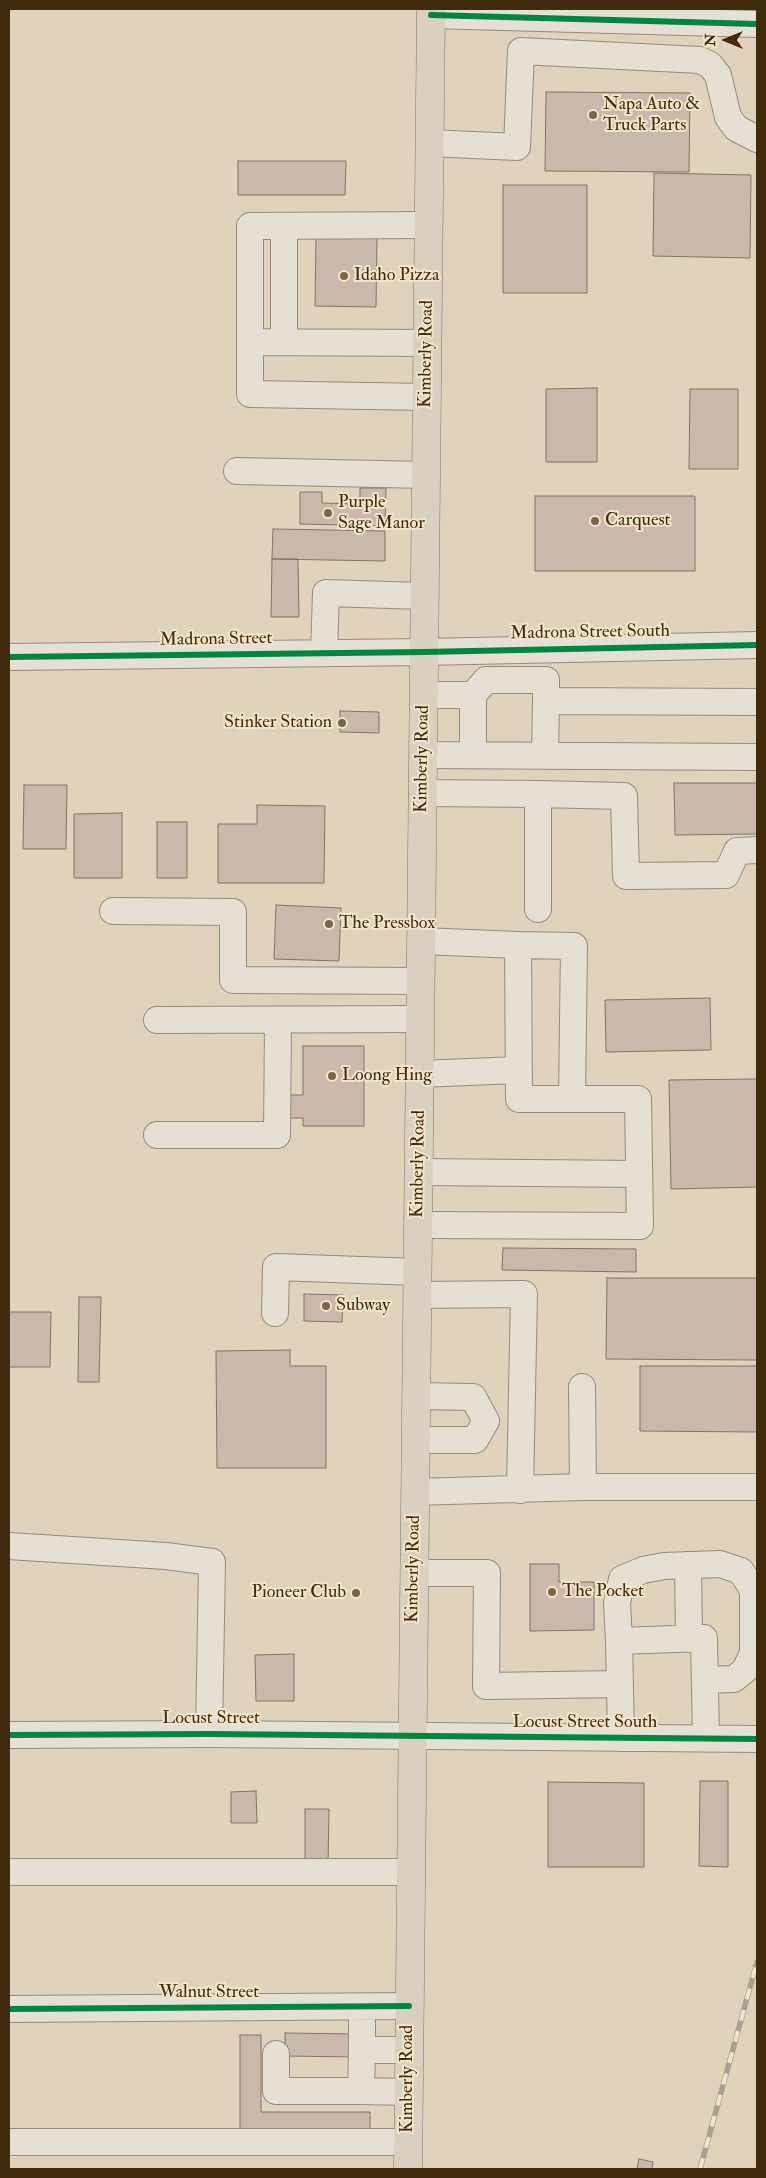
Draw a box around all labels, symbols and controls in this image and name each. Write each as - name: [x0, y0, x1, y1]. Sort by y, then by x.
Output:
- north arrow: [701, 15, 751, 65]
- text: N: [702, 34, 719, 46]
- place label: Napa Auto & Truck Parts: [603, 94, 700, 136]
- marker: Napa Auto & Truck Parts: [587, 109, 599, 121]
- place label: Idaho Pizza: [354, 265, 439, 287]
- marker: Idaho Pizza: [338, 270, 350, 282]
- street label: Kimberly Road: [415, 300, 439, 408]
- place label: Purple Sage Manor: [338, 492, 425, 534]
- marker: Purple Sage Manor: [322, 507, 334, 519]
- place label: Carquest: [605, 510, 670, 532]
- marker: Carquest: [589, 515, 601, 527]
- street label: Madrona Street South: [510, 621, 670, 645]
- street label: Madrona Street: [159, 628, 273, 652]
- street label: Kimberly Road: [411, 705, 435, 813]
- place label: Stinker Station: [224, 712, 332, 734]
- marker: Stinker Station: [336, 717, 348, 729]
- place label: The Pressbox: [339, 913, 435, 935]
- marker: The Pressbox: [323, 918, 335, 930]
- place label: Loong Hing: [342, 1065, 432, 1087]
- marker: Loong Hing: [326, 1070, 338, 1082]
- street label: Kimberly Road: [407, 1110, 431, 1218]
- place label: Subway: [336, 1295, 390, 1317]
- marker: Subway: [320, 1300, 332, 1312]
- street label: Kimberly Road: [402, 1515, 426, 1623]
- place label: The Pocket: [562, 1581, 644, 1603]
- place label: Pioneer Club: [252, 1582, 346, 1604]
- marker: The Pocket: [546, 1586, 558, 1598]
- marker: Pioneer Club: [350, 1587, 362, 1599]
- street label: Locust Street: [162, 1708, 260, 1730]
- street label: Locust Street South: [513, 1712, 657, 1734]
- street label: Walnut Street: [159, 1982, 259, 2004]
- street label: Kimberly Road: [397, 2025, 419, 2133]

